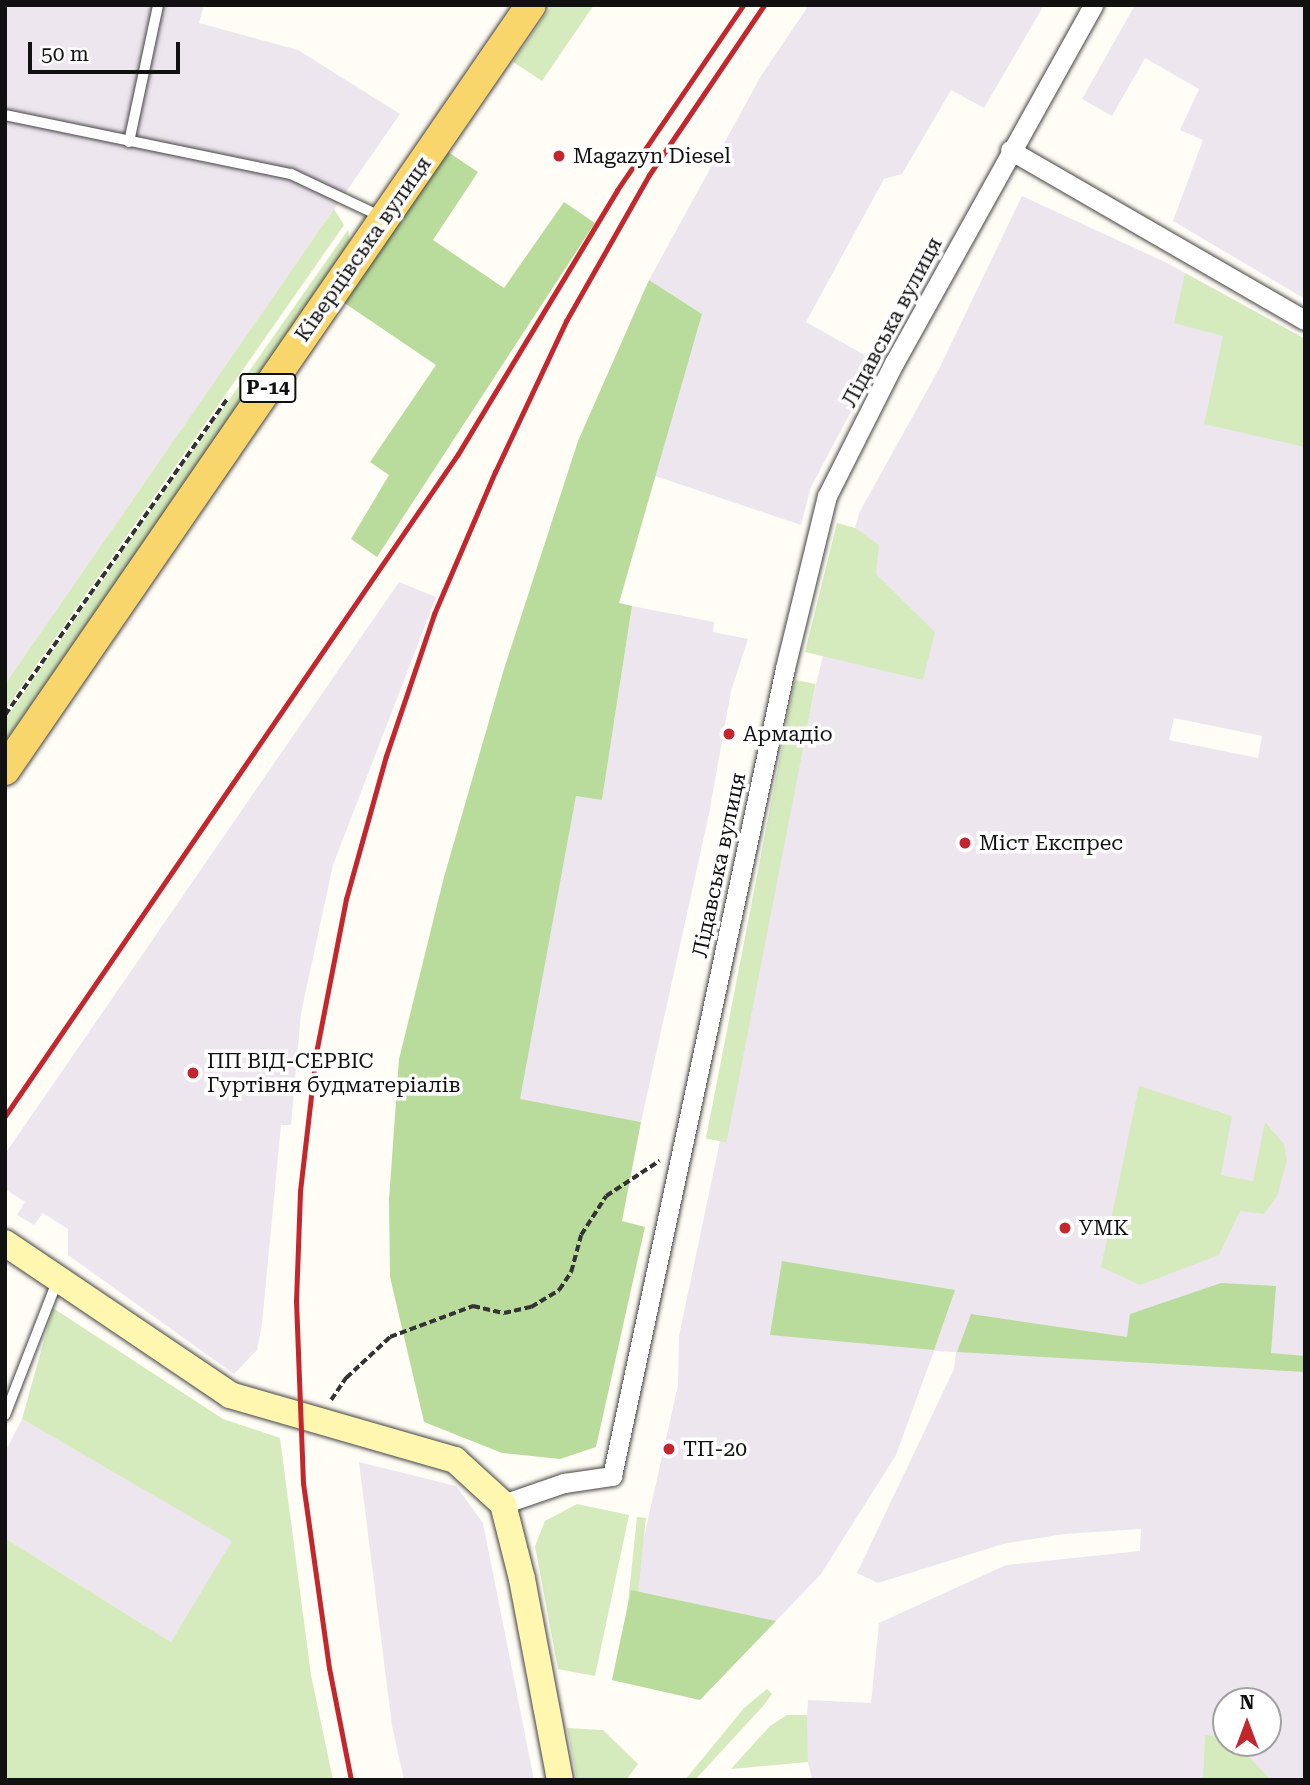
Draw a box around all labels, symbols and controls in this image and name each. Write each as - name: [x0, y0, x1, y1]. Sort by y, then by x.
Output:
- scale bar: [32, 28, 184, 72]
- text: 50 m: [41, 42, 89, 66]
- place label: Magazyn Diesel: [573, 143, 731, 169]
- marker: Magazyn Diesel: [551, 148, 567, 164]
- street label: Ківерцівська вулиця: [290, 152, 436, 346]
- street label: Лідавська вулиця: [837, 233, 947, 411]
- road number: Р-14: [238, 372, 298, 404]
- place label: Армадіо: [743, 721, 833, 747]
- marker: Армадіо: [721, 726, 737, 742]
- street label: Лідавська вулиця: [687, 770, 751, 960]
- place label: Міст Експрес: [979, 830, 1123, 856]
- marker: Міст Експрес: [957, 835, 973, 851]
- place label: ПП ВІД-СЕРВІС Гуртівня будматеріалів: [207, 1048, 461, 1098]
- marker: ПП ВІД-СЕРВІС Гуртівня будматеріалів: [185, 1065, 201, 1081]
- place label: УМК: [1079, 1215, 1129, 1241]
- marker: УМК: [1057, 1220, 1073, 1236]
- place label: ТП-20: [683, 1436, 747, 1462]
- marker: ТП-20: [661, 1441, 677, 1457]
- north arrow: [1212, 1687, 1282, 1757]
- text: N: [1240, 1691, 1254, 1714]

